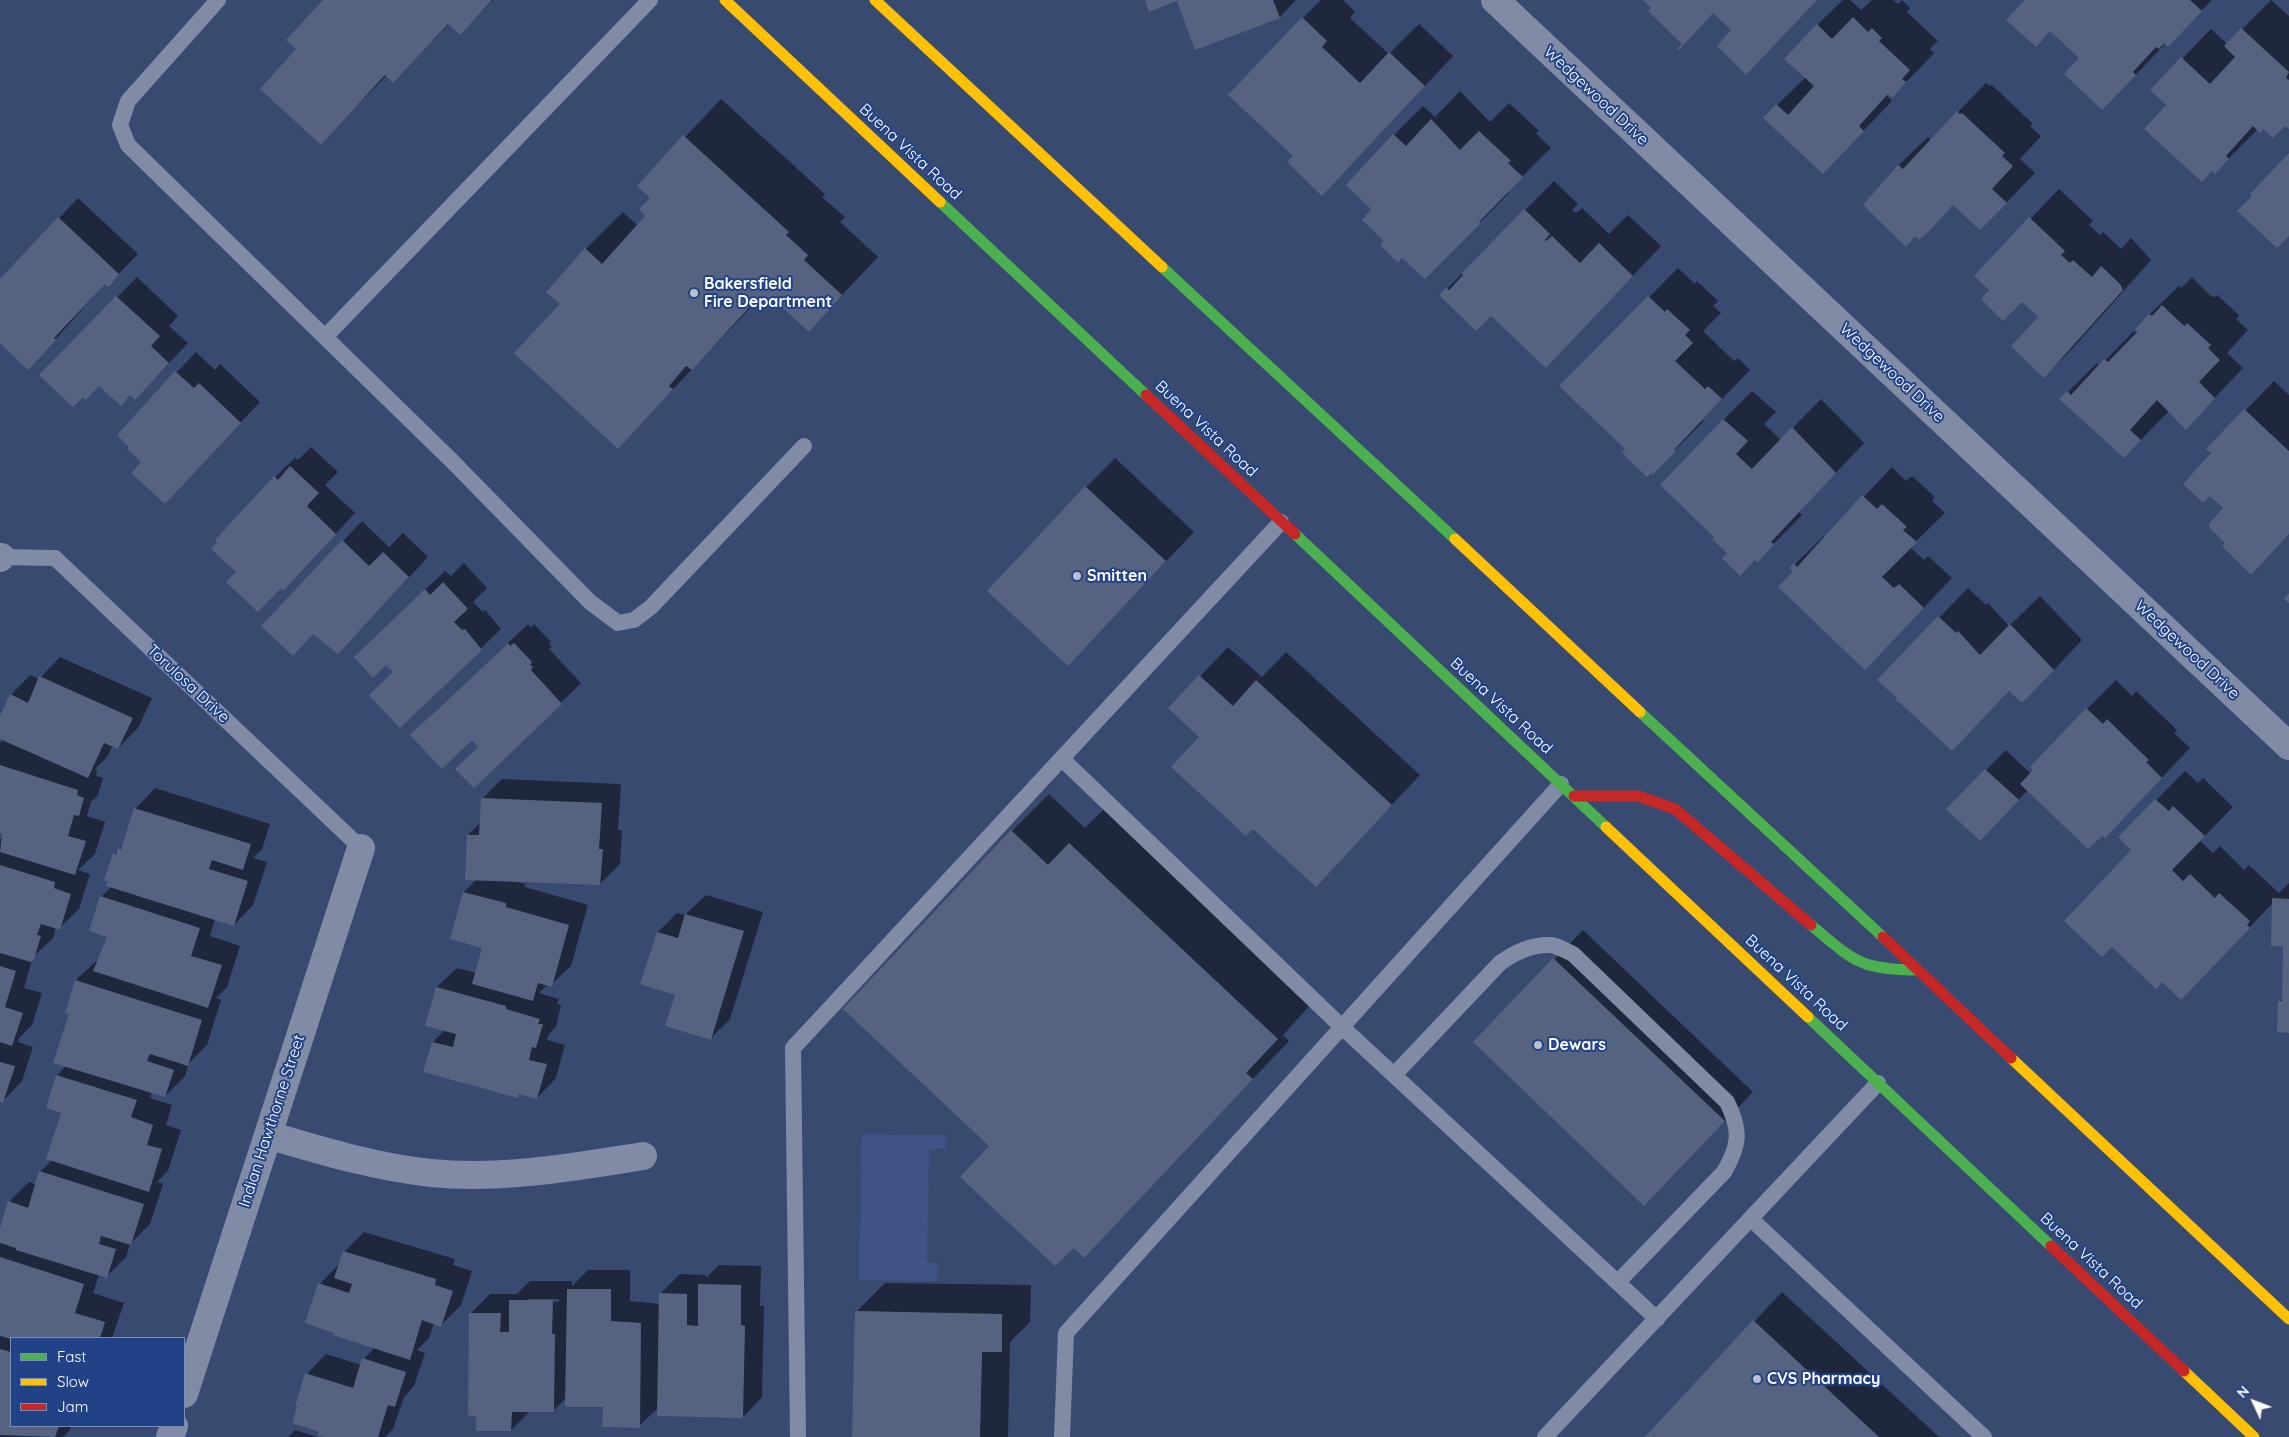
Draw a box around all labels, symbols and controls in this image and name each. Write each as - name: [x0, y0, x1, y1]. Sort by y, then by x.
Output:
- street label: Wedgewood Drive: [1540, 42, 1652, 150]
- street label: Buena Vista Road: [855, 100, 965, 204]
- place label: Bakersfield Fire Department: [704, 274, 832, 312]
- marker: Bakersfield Fire Department: [688, 287, 700, 299]
- street label: Wedgewood Drive: [1836, 319, 1948, 427]
- street label: Buena Vista Road: [1151, 377, 1261, 481]
- place label: Smitten: [1087, 566, 1147, 586]
- marker: Smitten: [1071, 570, 1083, 582]
- street label: Wedgewood Drive: [2131, 596, 2243, 704]
- street label: Torulosa Drive: [143, 641, 233, 727]
- street label: Buena Vista Road: [1446, 654, 1556, 758]
- street label: Buena Vista Road: [1741, 931, 1851, 1035]
- street label: Indian Hawthorne Street: [235, 1032, 309, 1210]
- place label: Dewars: [1548, 1035, 1606, 1055]
- marker: Dewars: [1532, 1039, 1544, 1051]
- street label: Buena Vista Road: [2036, 1209, 2146, 1313]
- legend: [10, 1337, 185, 1427]
- text: Fast: [57, 1347, 86, 1366]
- place label: CVS Pharmacy: [1767, 1369, 1880, 1389]
- text: Slow: [57, 1372, 89, 1391]
- marker: CVS Pharmacy: [1751, 1373, 1763, 1385]
- north arrow: [2229, 1377, 2279, 1427]
- text: N: [2233, 1382, 2253, 1402]
- text: Jam: [57, 1397, 88, 1416]

